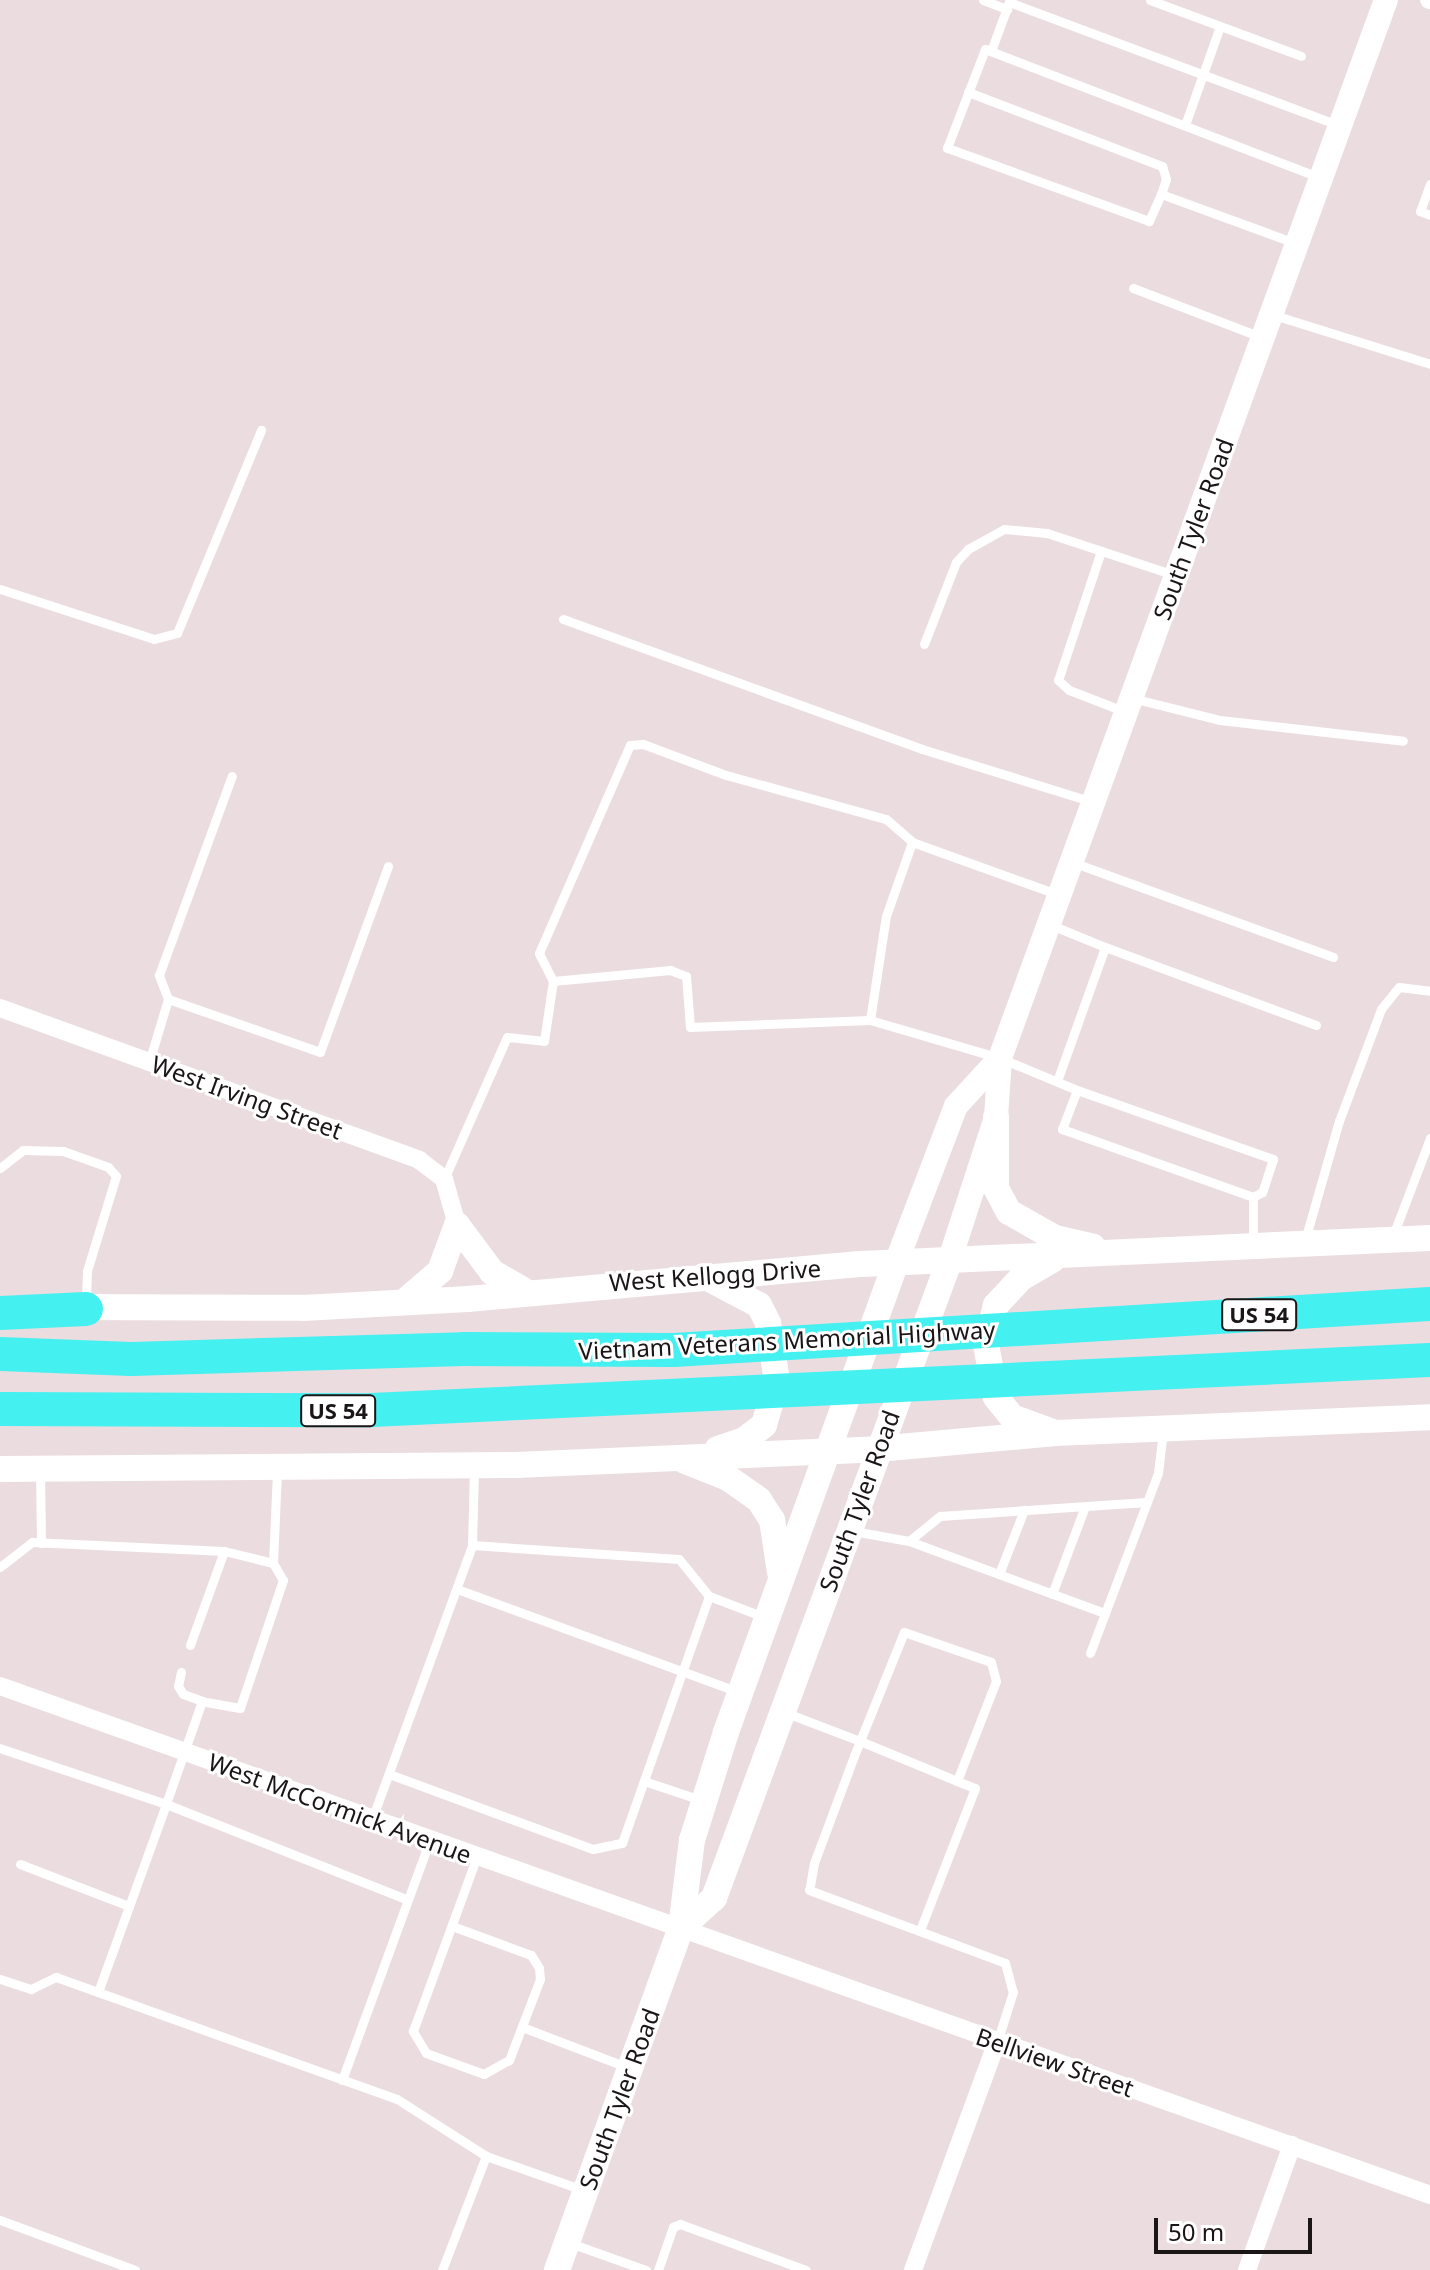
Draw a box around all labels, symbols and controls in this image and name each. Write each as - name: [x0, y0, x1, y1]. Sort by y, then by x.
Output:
- street label: South Tyler Road: [1147, 434, 1239, 624]
- street label: West Irving Street: [148, 1049, 346, 1145]
- street label: West Kellogg Drive: [608, 1253, 822, 1297]
- road number: US 54: [1221, 1297, 1297, 1333]
- street label: Vietnam Veterans Memorial Highway: [578, 1315, 996, 1365]
- road number: US 54: [300, 1393, 376, 1429]
- street label: South Tyler Road: [813, 1406, 905, 1596]
- street label: West McCormick Avenue: [204, 1747, 476, 1869]
- street label: South Tyler Road: [573, 2004, 665, 2194]
- street label: Bellview Street: [972, 2022, 1138, 2102]
- scale bar: [1158, 2202, 1316, 2252]
- text: 50 m: [1168, 2215, 1224, 2248]

